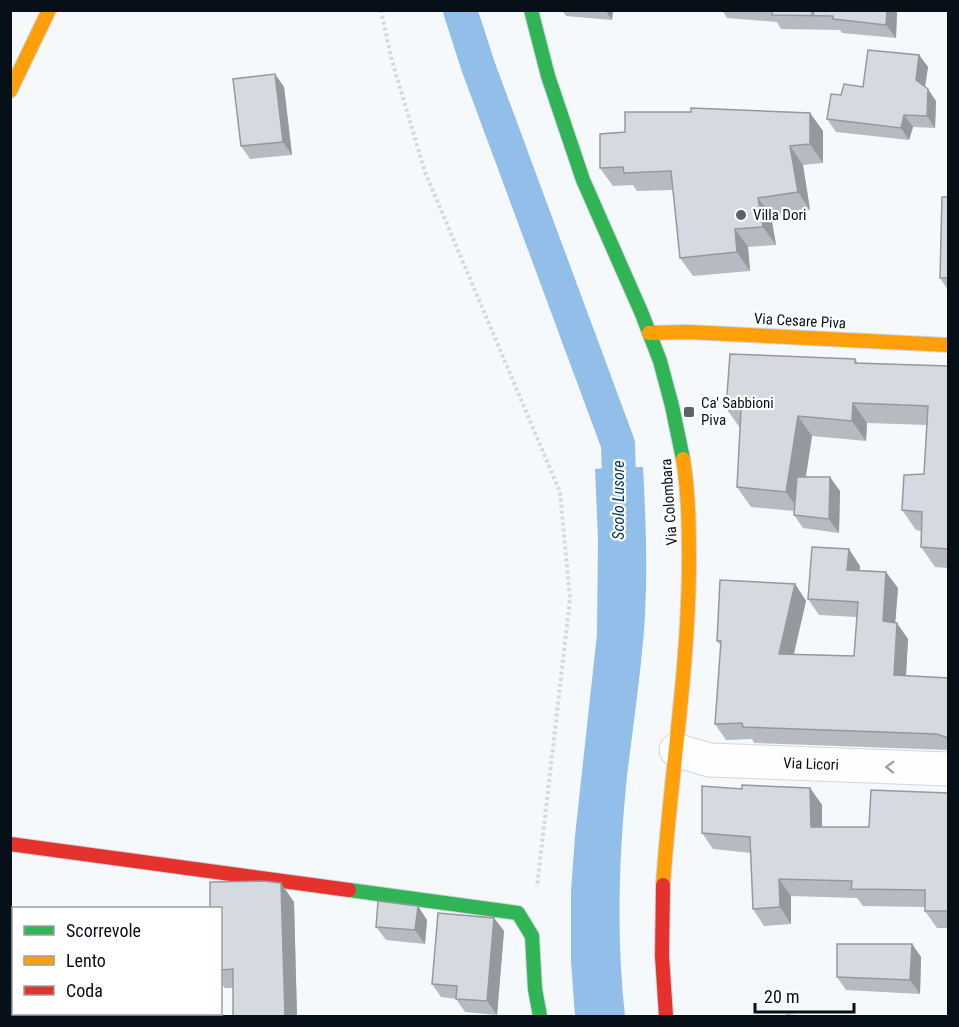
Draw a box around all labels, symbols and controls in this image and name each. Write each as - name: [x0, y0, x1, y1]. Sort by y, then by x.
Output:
- place label: Villa Dori: [753, 206, 806, 224]
- marker: Villa Dori: [734, 208, 748, 222]
- street label: Via Cesare Piva: [753, 310, 847, 332]
- place label: Ca' Sabbioni Piva: [701, 394, 774, 429]
- marker: Ca' Sabbioni Piva: [682, 405, 696, 419]
- street label: Via Colombara: [657, 458, 681, 546]
- water label: Scolo Lusore: [609, 460, 628, 540]
- street label: Via Licori: [783, 754, 839, 774]
- one-way arrow: [886, 760, 895, 773]
- legend: [12, 907, 222, 1015]
- text: Scorrevole: [66, 920, 141, 941]
- text: Lento: [66, 950, 106, 971]
- scale bar: [755, 976, 854, 1014]
- text: Coda: [66, 980, 103, 1001]
- text: 20 m: [764, 986, 799, 1007]

